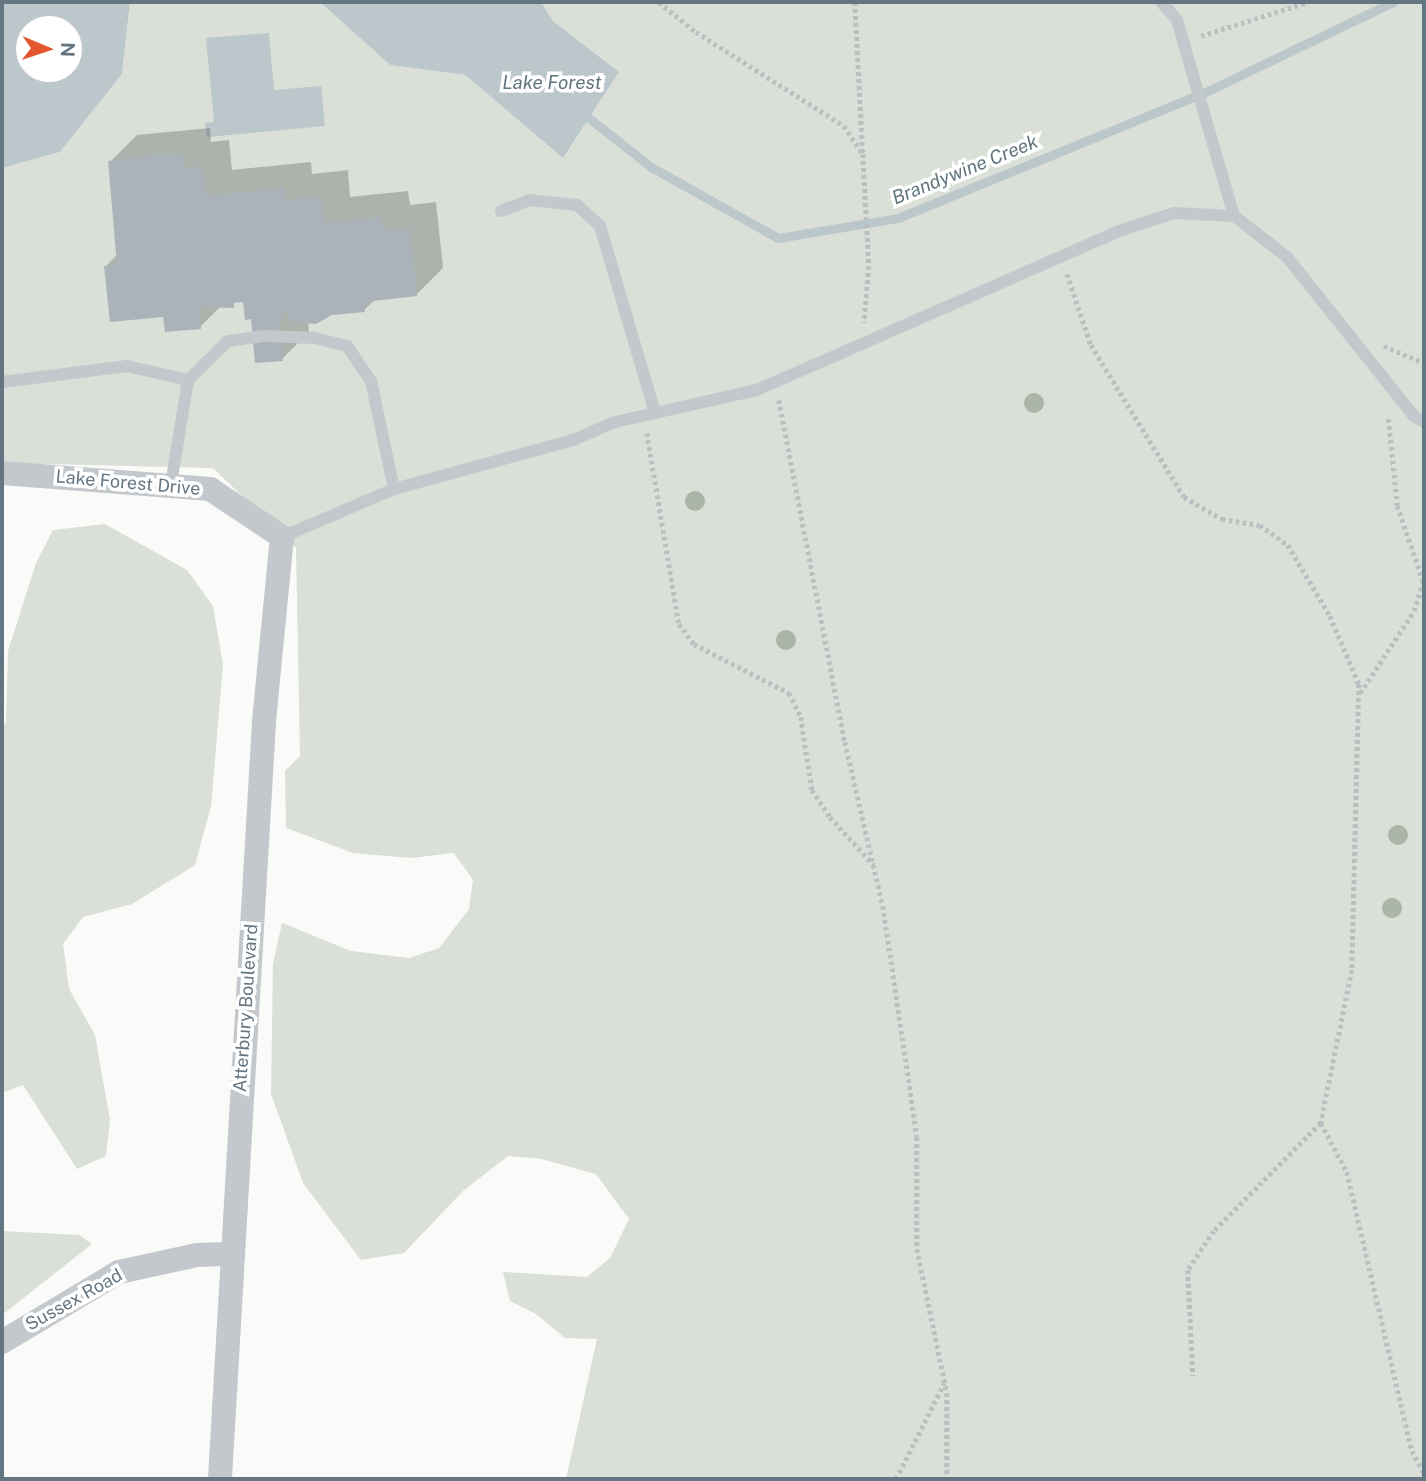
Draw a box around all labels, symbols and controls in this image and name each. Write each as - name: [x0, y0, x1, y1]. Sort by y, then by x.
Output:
- north arrow: [14, 14, 84, 84]
- text: N: [57, 42, 79, 57]
- water label: Lake Forest: [502, 72, 602, 94]
- water label: Brandywine Creek: [889, 130, 1041, 210]
- street label: Lake Forest Drive: [55, 466, 201, 500]
- street label: Atterbury Boulevard: [229, 923, 263, 1093]
- street label: Sussex Road: [22, 1265, 126, 1335]

